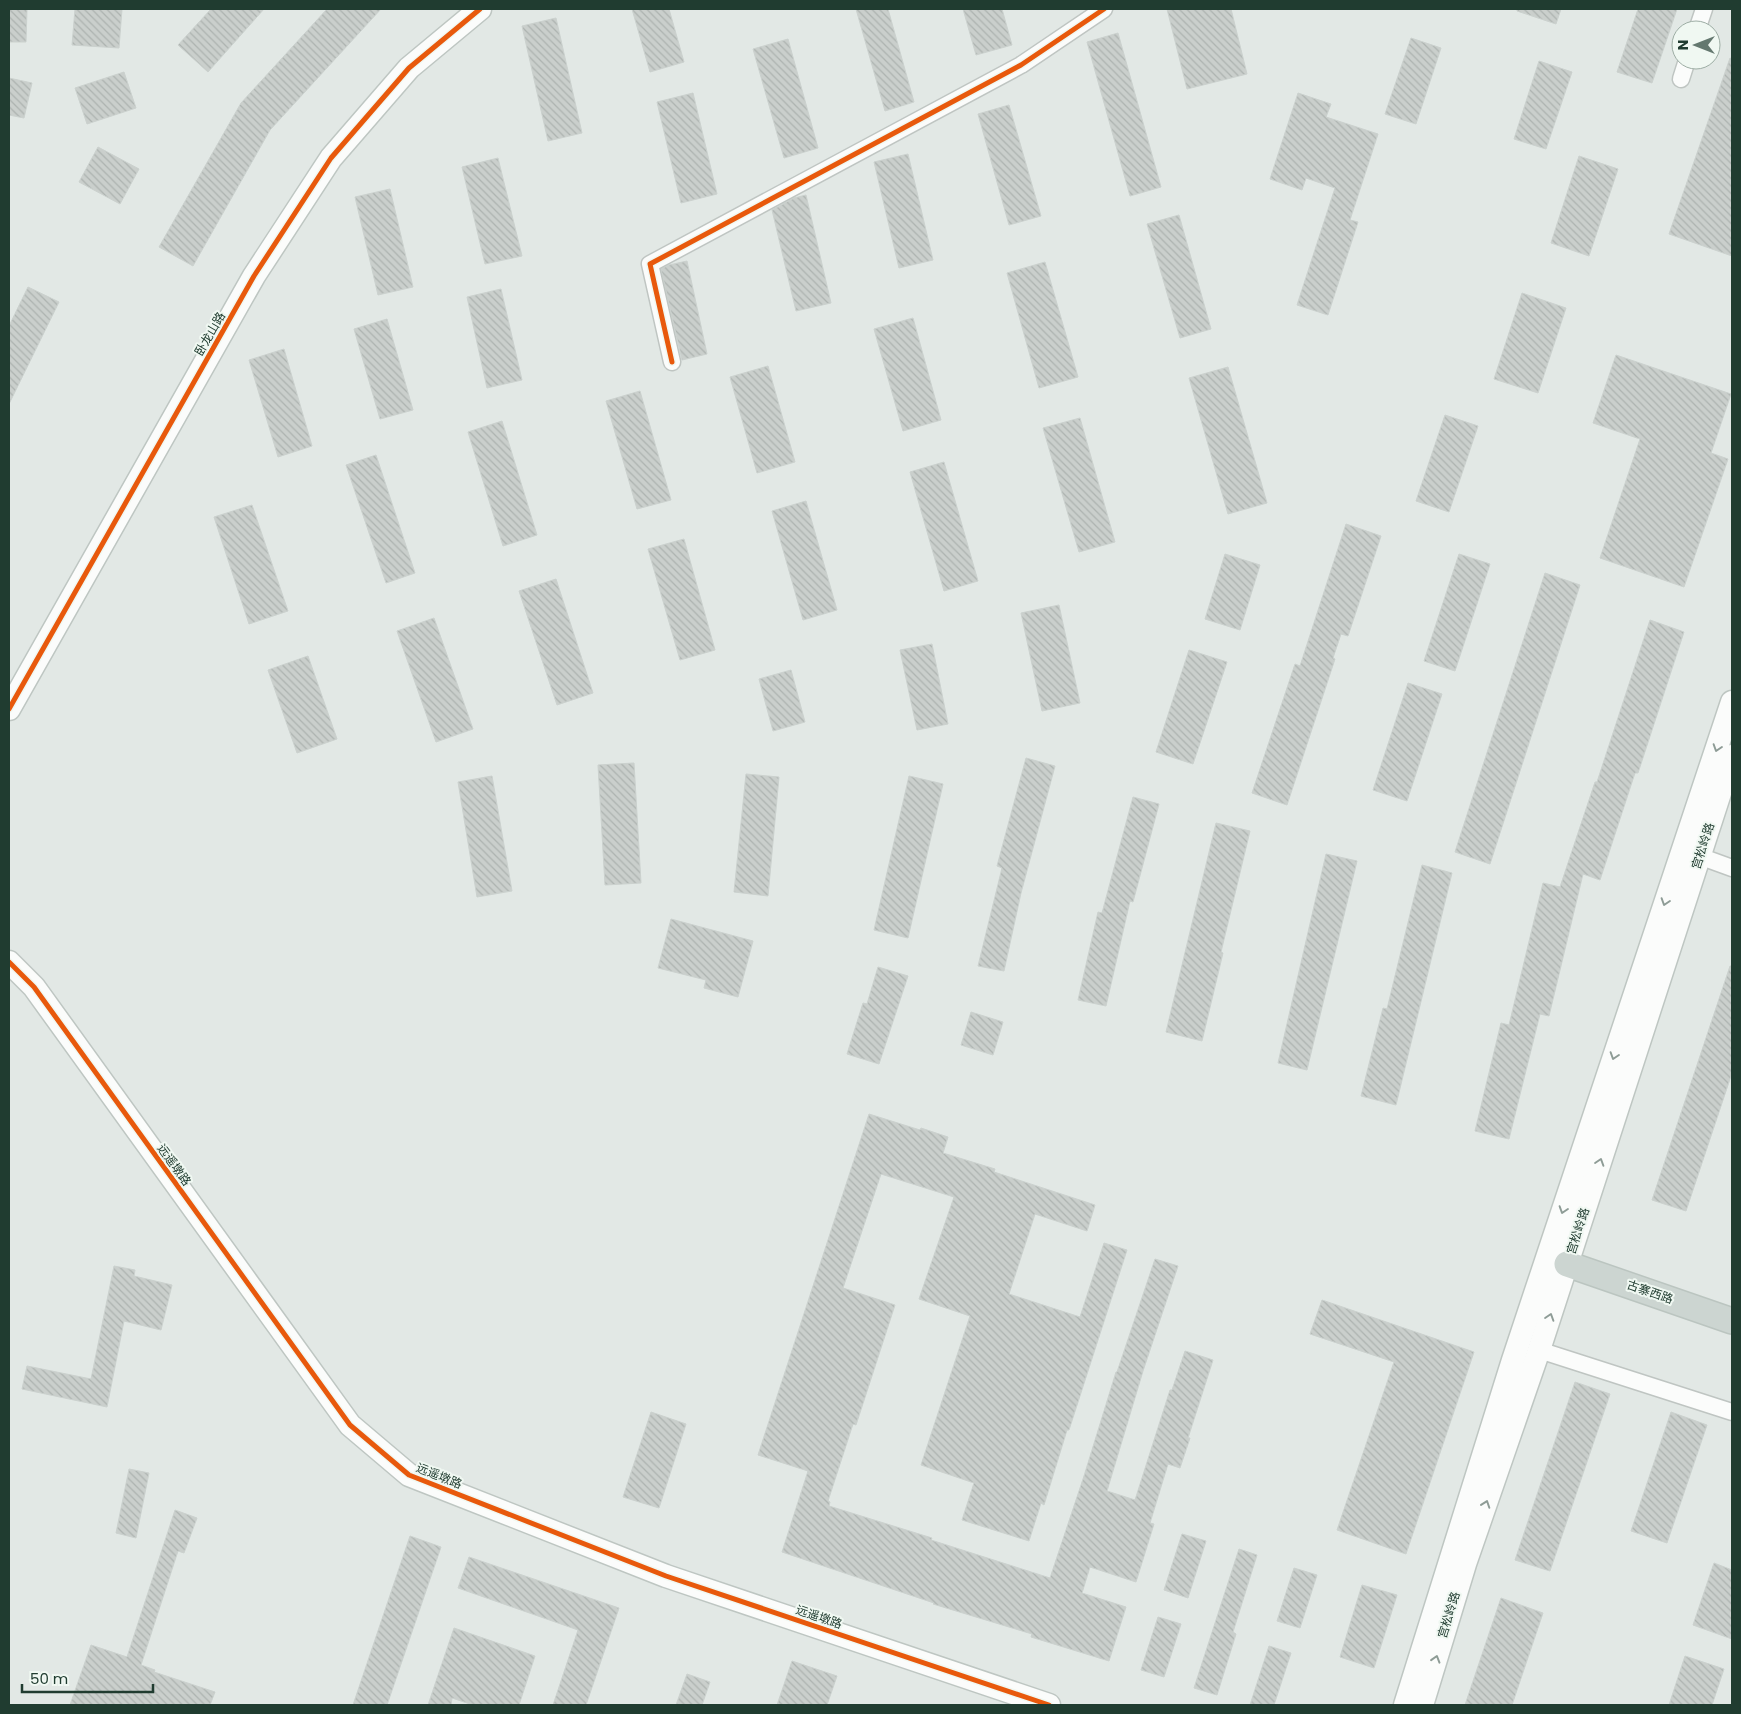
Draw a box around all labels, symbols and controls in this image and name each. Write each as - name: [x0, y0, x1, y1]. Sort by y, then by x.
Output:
- north arrow: [1671, 20, 1721, 70]
- text: N: [1673, 40, 1693, 50]
- street label: 卧龙山路: [190, 309, 229, 359]
- one-way arrow: [1713, 743, 1723, 752]
- street label: 宫松岭路: [1687, 820, 1718, 871]
- one-way arrow: [1661, 897, 1671, 906]
- one-way arrow: [1610, 1051, 1620, 1060]
- street label: 远遥墩路: [153, 1140, 195, 1189]
- one-way arrow: [1594, 1159, 1604, 1167]
- street label: 宫松岭路: [1562, 1205, 1593, 1256]
- one-way arrow: [1558, 1206, 1568, 1214]
- street label: 古寨西路: [1625, 1276, 1676, 1307]
- one-way arrow: [1544, 1313, 1554, 1322]
- street label: 远遥墩路: [414, 1459, 465, 1492]
- one-way arrow: [1480, 1500, 1490, 1508]
- street label: 宫松岭路: [1433, 1589, 1464, 1640]
- street label: 远遥墩路: [794, 1601, 845, 1632]
- one-way arrow: [1431, 1655, 1441, 1663]
- scale bar: [22, 1662, 154, 1694]
- text: 50 m: [30, 1668, 68, 1689]

